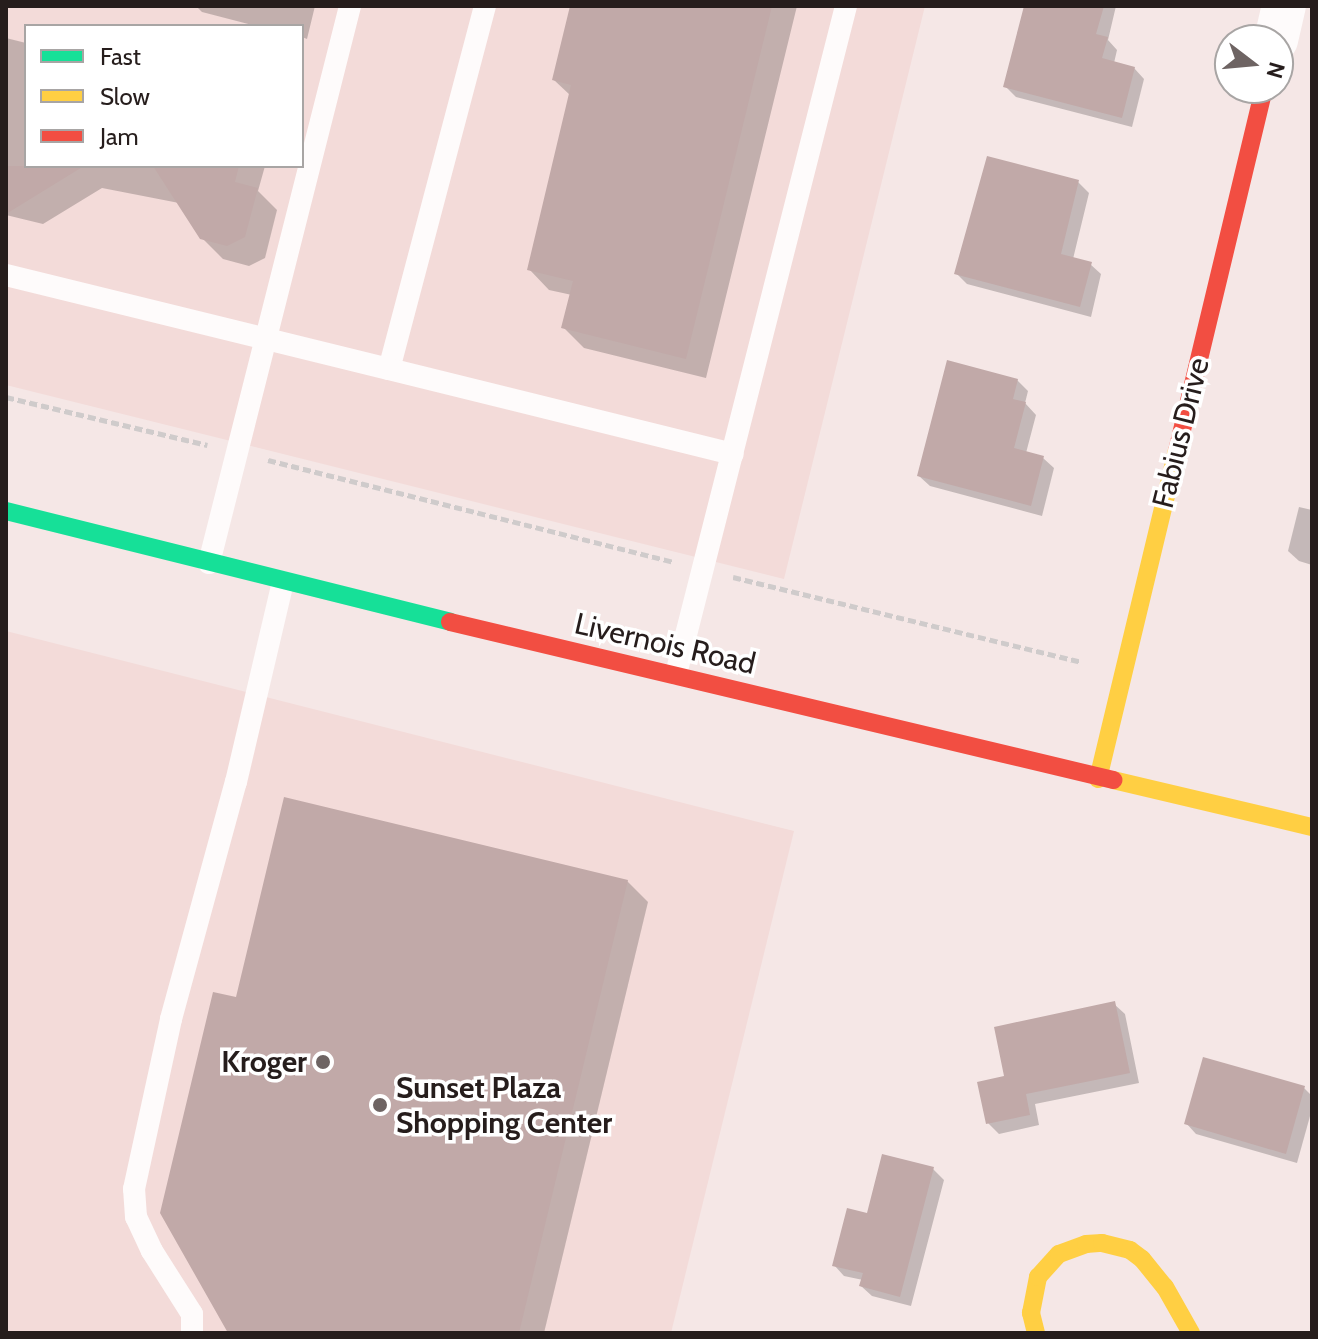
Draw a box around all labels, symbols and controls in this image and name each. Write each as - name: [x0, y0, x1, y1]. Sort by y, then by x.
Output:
- legend: [24, 24, 304, 168]
- north arrow: [1214, 24, 1294, 104]
- text: Fast: [100, 42, 141, 71]
- text: N: [1261, 59, 1291, 81]
- text: Slow: [100, 82, 150, 111]
- text: Jam: [100, 122, 138, 151]
- street label: Fabius Drive: [1145, 354, 1217, 512]
- street label: Livernois Road: [571, 606, 759, 682]
- place label: Kroger: [221, 1044, 307, 1080]
- marker: Kroger: [314, 1053, 332, 1071]
- place label: Sunset Plaza Shopping Center: [396, 1070, 612, 1140]
- marker: Sunset Plaza Shopping Center: [371, 1096, 389, 1114]

